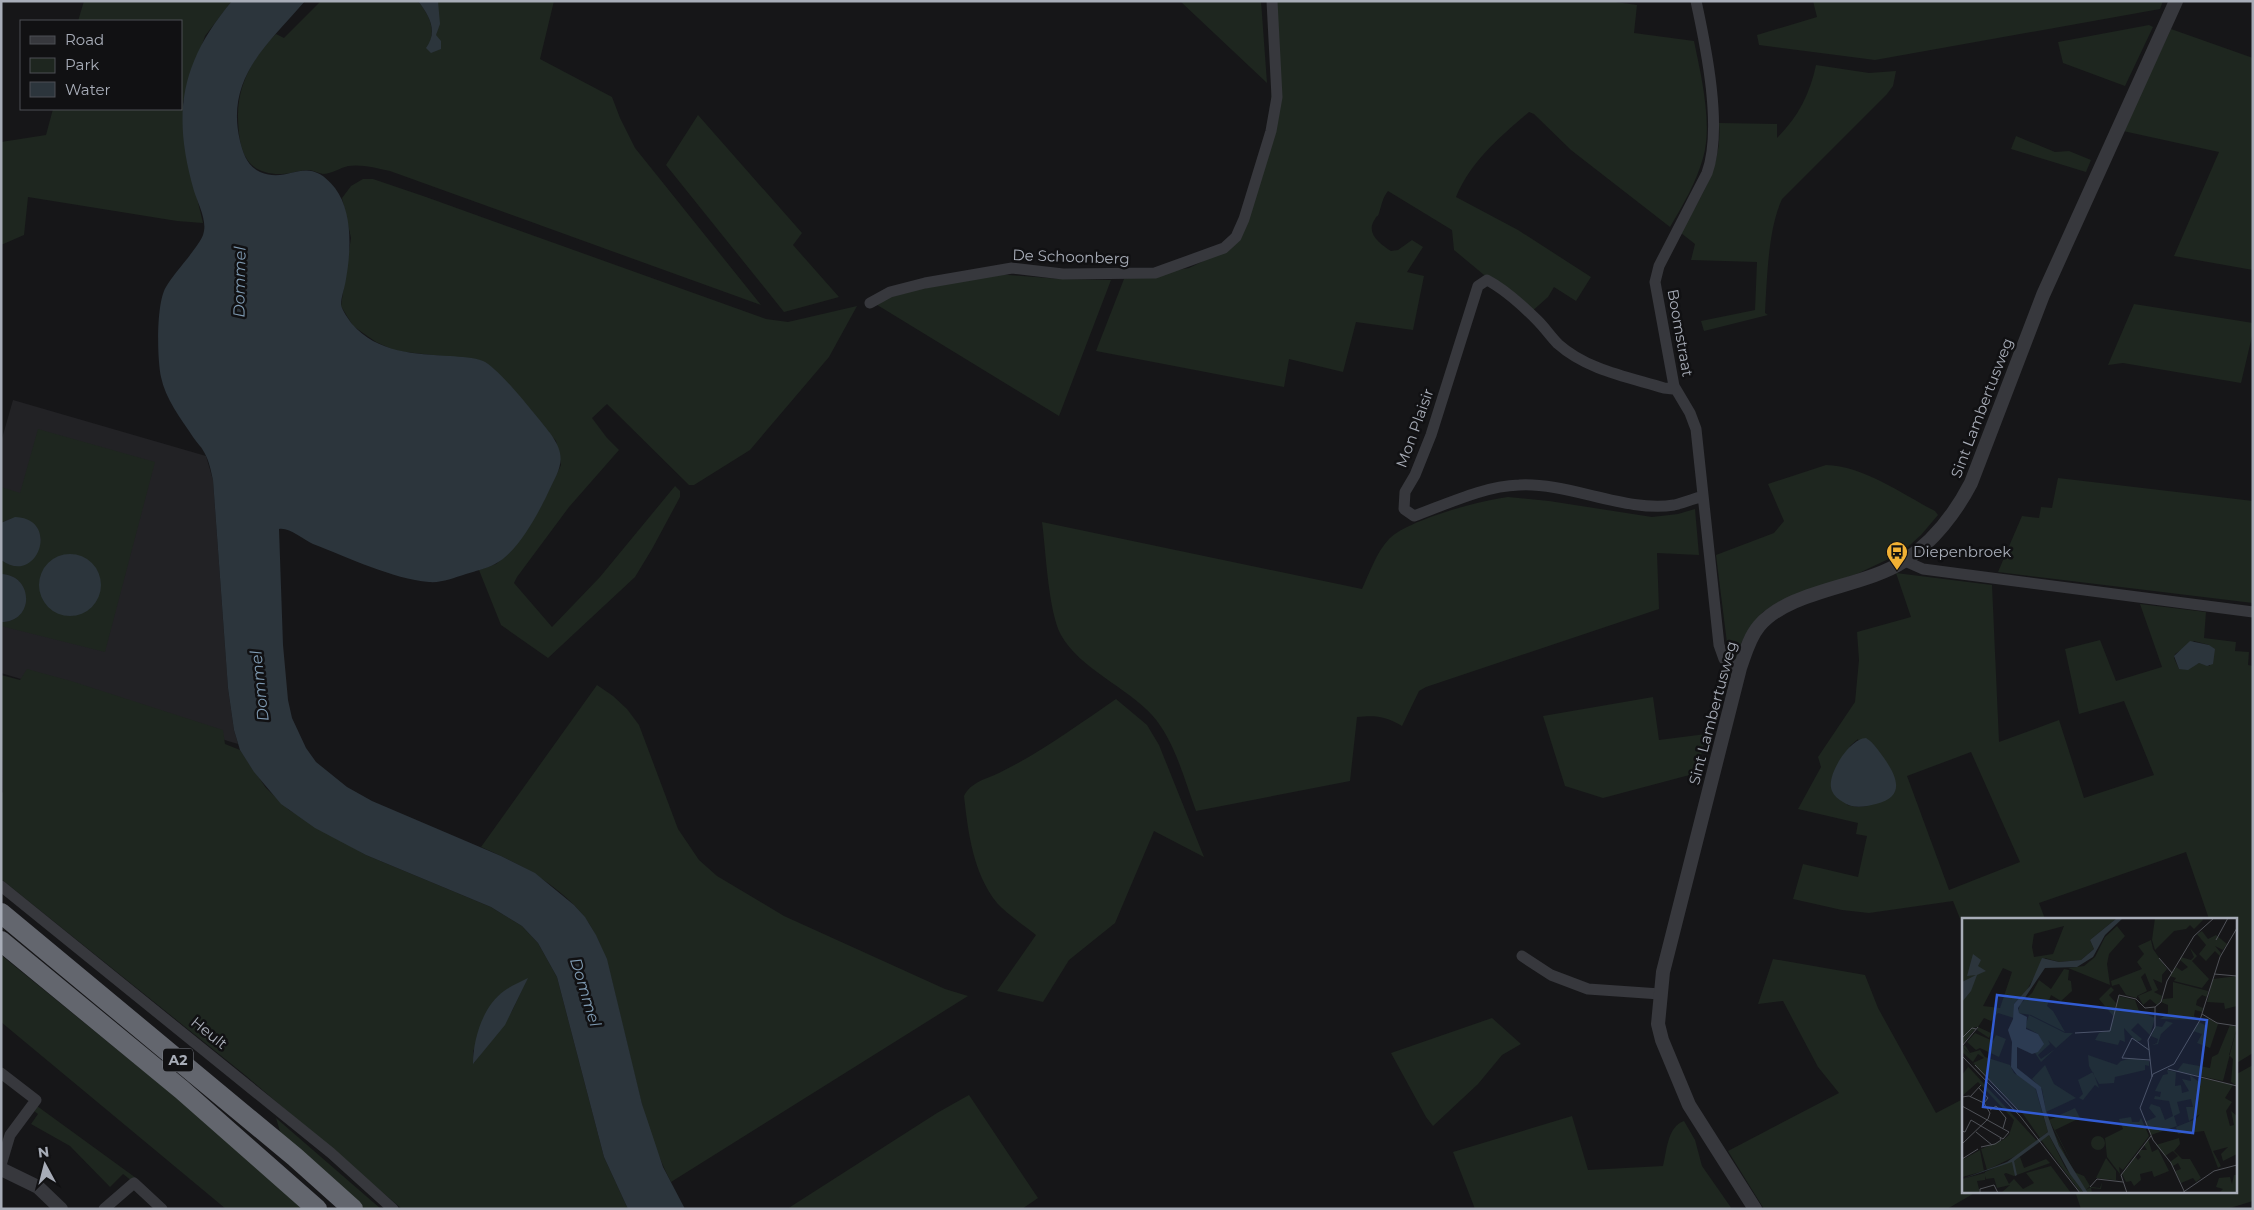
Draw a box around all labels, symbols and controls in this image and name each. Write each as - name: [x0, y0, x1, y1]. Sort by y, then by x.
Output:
- legend: [20, 20, 182, 110]
- text: Road: [65, 30, 104, 49]
- text: Park: [65, 55, 99, 74]
- text: Water: [65, 80, 111, 99]
- street label: De Schoonberg: [1012, 245, 1130, 268]
- water label: Dommel: [229, 246, 250, 318]
- street label: Boomstraat: [1663, 288, 1698, 378]
- street label: Sint Lambertusweg: [1946, 335, 2017, 480]
- street label: Mon Plaisir: [1391, 386, 1438, 470]
- bus stop icon: Diepenbroek: [1885, 540, 1909, 571]
- place label: Diepenbroek: [1913, 542, 2011, 561]
- street label: Sint Lambertusweg: [1684, 639, 1741, 787]
- water label: Dommel: [246, 649, 273, 722]
- inset map: [1962, 918, 2236, 1192]
- water label: Dommel: [566, 955, 605, 1030]
- street label: Heult: [187, 1012, 231, 1053]
- road number: A2: [163, 1048, 193, 1072]
- north arrow: [20, 1140, 70, 1190]
- text: N: [37, 1142, 50, 1162]

